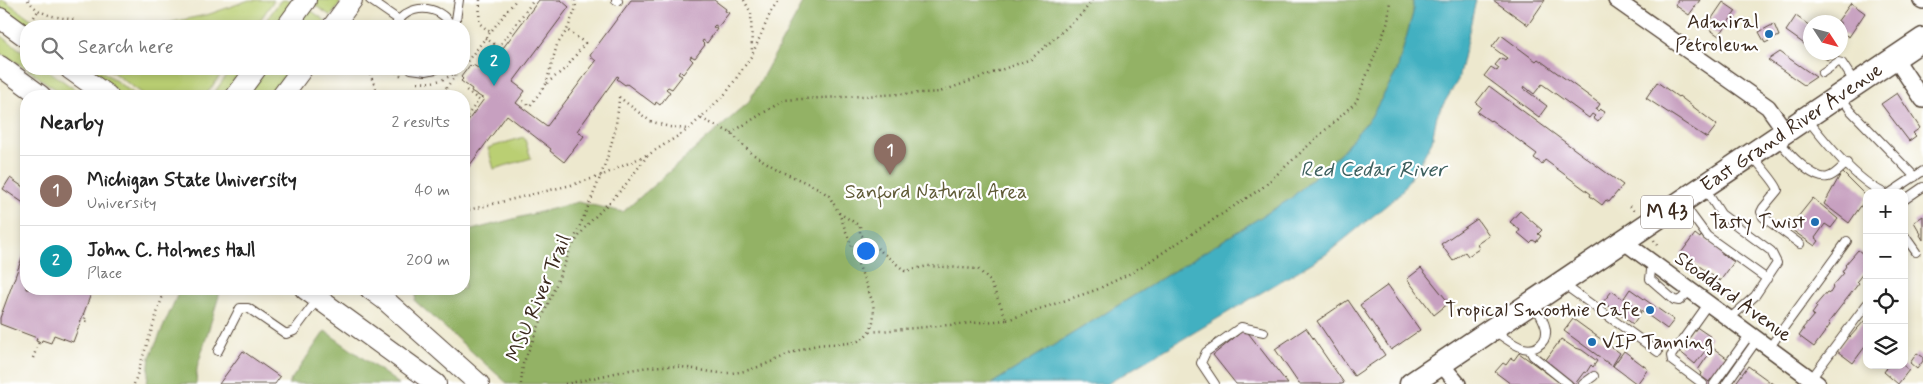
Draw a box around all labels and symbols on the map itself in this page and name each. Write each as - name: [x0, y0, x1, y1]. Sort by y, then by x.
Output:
- place label: Admiral Petroleum: [1675, 9, 1759, 59]
- north arrow: [1803, 15, 1848, 60]
- marker: Admiral Petroleum: [1763, 28, 1775, 40]
- pin: 2: [478, 45, 510, 86]
- street label: East Grand River Avenue: [1695, 56, 1888, 199]
- pin: 1: [874, 134, 906, 175]
- water label: Red Cedar River: [1300, 156, 1449, 184]
- park label: Sanford Natural Area: [845, 179, 1027, 208]
- road number: M 43: [1641, 196, 1693, 228]
- place label: Tasty Twist: [1710, 209, 1805, 236]
- marker: Tasty Twist: [1809, 216, 1821, 228]
- street label: MSU River Trail: [500, 230, 578, 366]
- your location: [853, 238, 879, 264]
- street label: Stoddard Avenue: [1669, 245, 1797, 349]
- place label: Tropical Smoothie Cafe: [1445, 297, 1640, 324]
- marker: Tropical Smoothie Cafe: [1644, 304, 1656, 316]
- place label: VIP Tanning: [1602, 329, 1713, 356]
- marker: VIP Tanning: [1586, 336, 1598, 348]

